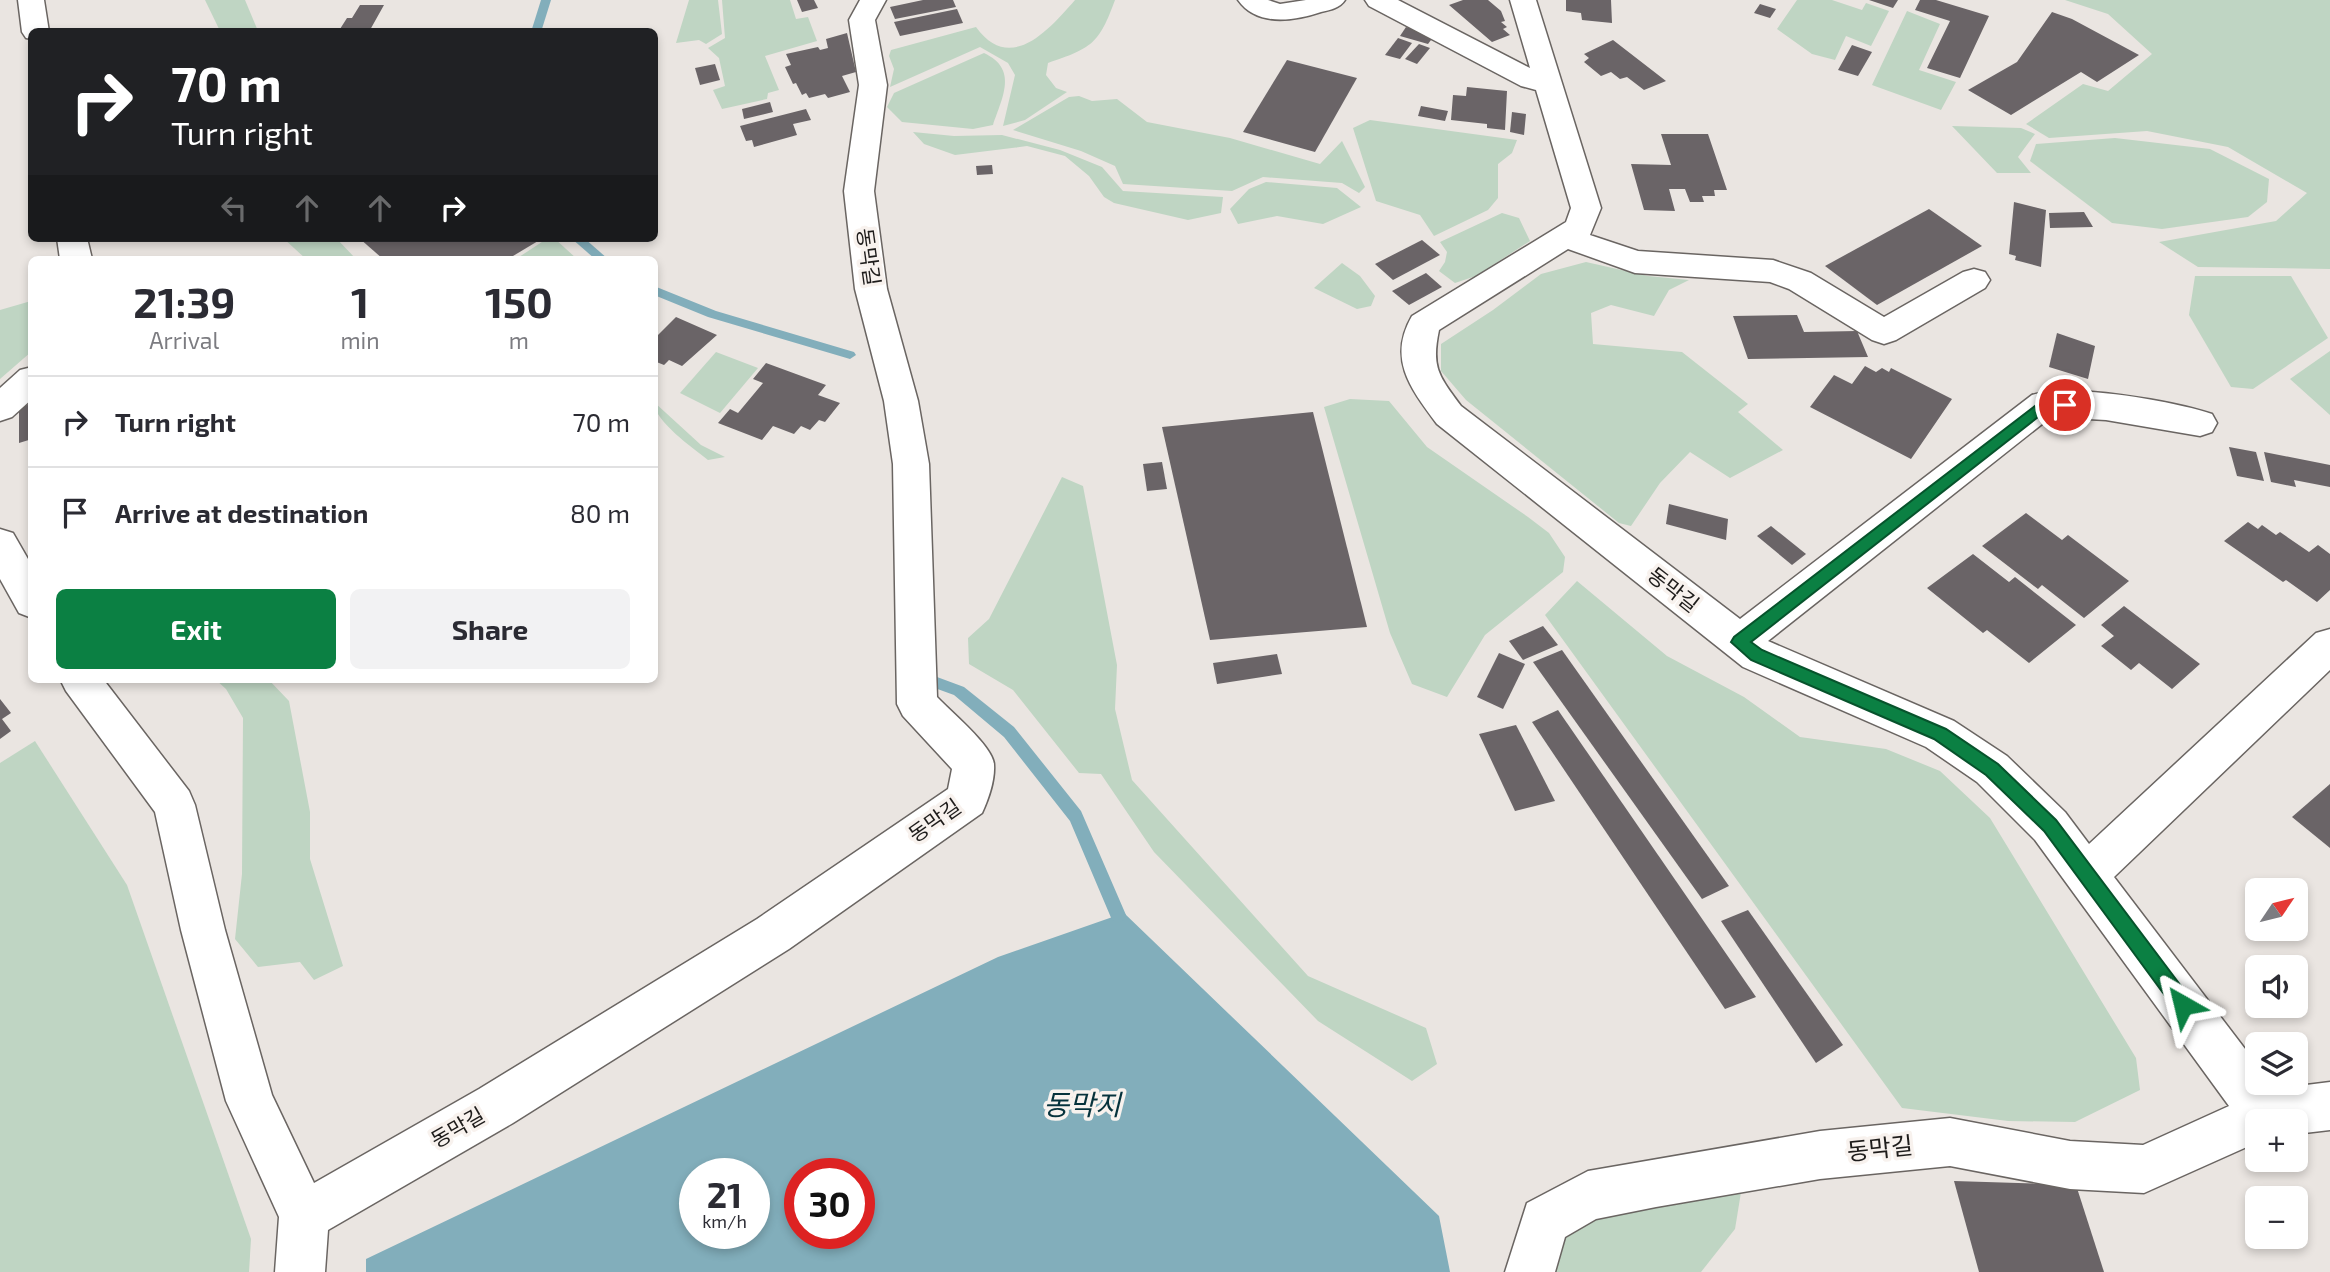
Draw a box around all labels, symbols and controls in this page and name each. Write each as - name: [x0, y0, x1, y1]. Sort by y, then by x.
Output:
- text: 70 m: [171, 53, 282, 112]
- icon: right: [56, 56, 147, 147]
- text: Turn right: [171, 113, 313, 151]
- icon: left: [215, 189, 253, 227]
- icon: ahead: [288, 189, 326, 227]
- icon: ahead: [361, 189, 399, 227]
- icon: right: [434, 189, 472, 227]
- street label: 동막길: [853, 226, 886, 287]
- text: 21:39: [133, 276, 235, 326]
- text: 1: [351, 276, 369, 326]
- text: 150: [485, 276, 553, 326]
- text: Arrival: [149, 326, 219, 354]
- text: min: [340, 326, 380, 354]
- text: m: [509, 326, 529, 354]
- pin: [2035, 375, 2095, 435]
- icon: arrive: [2046, 386, 2084, 424]
- icon: right: [56, 403, 94, 441]
- text: Turn right: [115, 406, 236, 437]
- text: 70 m: [572, 406, 630, 437]
- icon: arrive: [56, 494, 94, 532]
- text: Arrive at destination: [115, 497, 368, 528]
- text: 80 m: [570, 497, 630, 528]
- street label: 동막길: [1643, 561, 1704, 617]
- button: Exit: [56, 589, 336, 669]
- button: Share: [350, 589, 630, 669]
- street label: 동막길: [903, 793, 965, 847]
- north arrow: [2245, 878, 2308, 942]
- map controls: [2245, 878, 2308, 1249]
- button: sound: [2245, 955, 2308, 1018]
- position arrow: [2146, 968, 2220, 1042]
- button: layers: [2245, 1032, 2308, 1095]
- water label: 동막지: [1043, 1087, 1123, 1121]
- street label: 동막길: [426, 1101, 489, 1152]
- button: +: [2245, 1109, 2308, 1172]
- street label: 동막길: [1845, 1130, 1914, 1165]
- speed limit sign: 30: [784, 1158, 875, 1249]
- text: 21: [707, 1173, 742, 1215]
- button: −: [2245, 1186, 2308, 1249]
- text: km/h: [702, 1210, 747, 1232]

